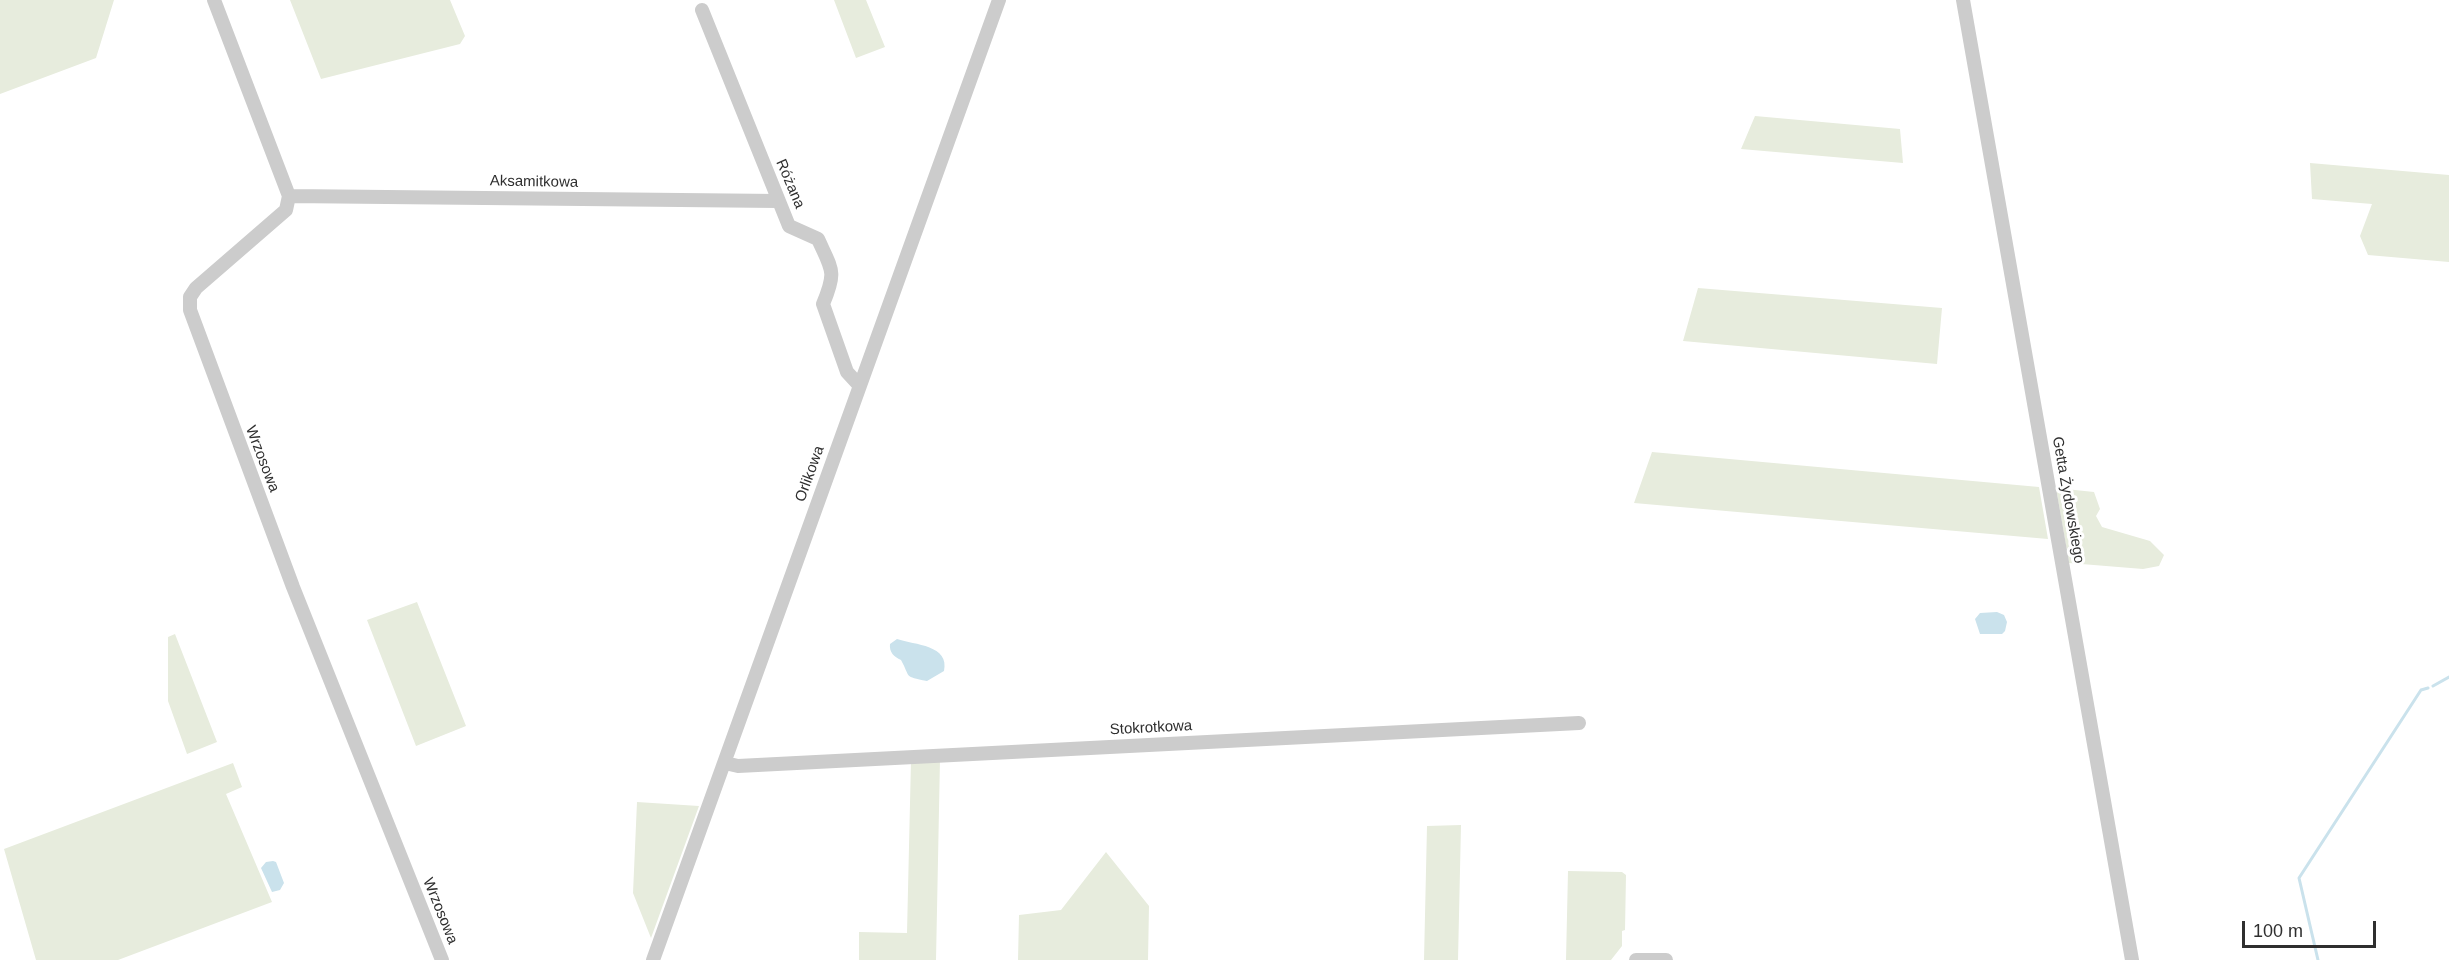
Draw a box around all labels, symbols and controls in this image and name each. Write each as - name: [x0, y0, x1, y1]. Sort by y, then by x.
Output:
- street label: Różana: [772, 157, 808, 211]
- street label: Aksamitkowa: [490, 172, 578, 192]
- street label: Wrzosowa: [241, 423, 283, 495]
- street label: Getta Żydowskiego: [2048, 435, 2088, 565]
- street label: Orlikowa: [792, 444, 828, 504]
- street label: Stokrotkowa: [1109, 717, 1193, 739]
- street label: Wrzosowa: [419, 875, 461, 947]
- scale bar: [2245, 909, 2378, 947]
- text: 100 m: [2253, 921, 2303, 941]

